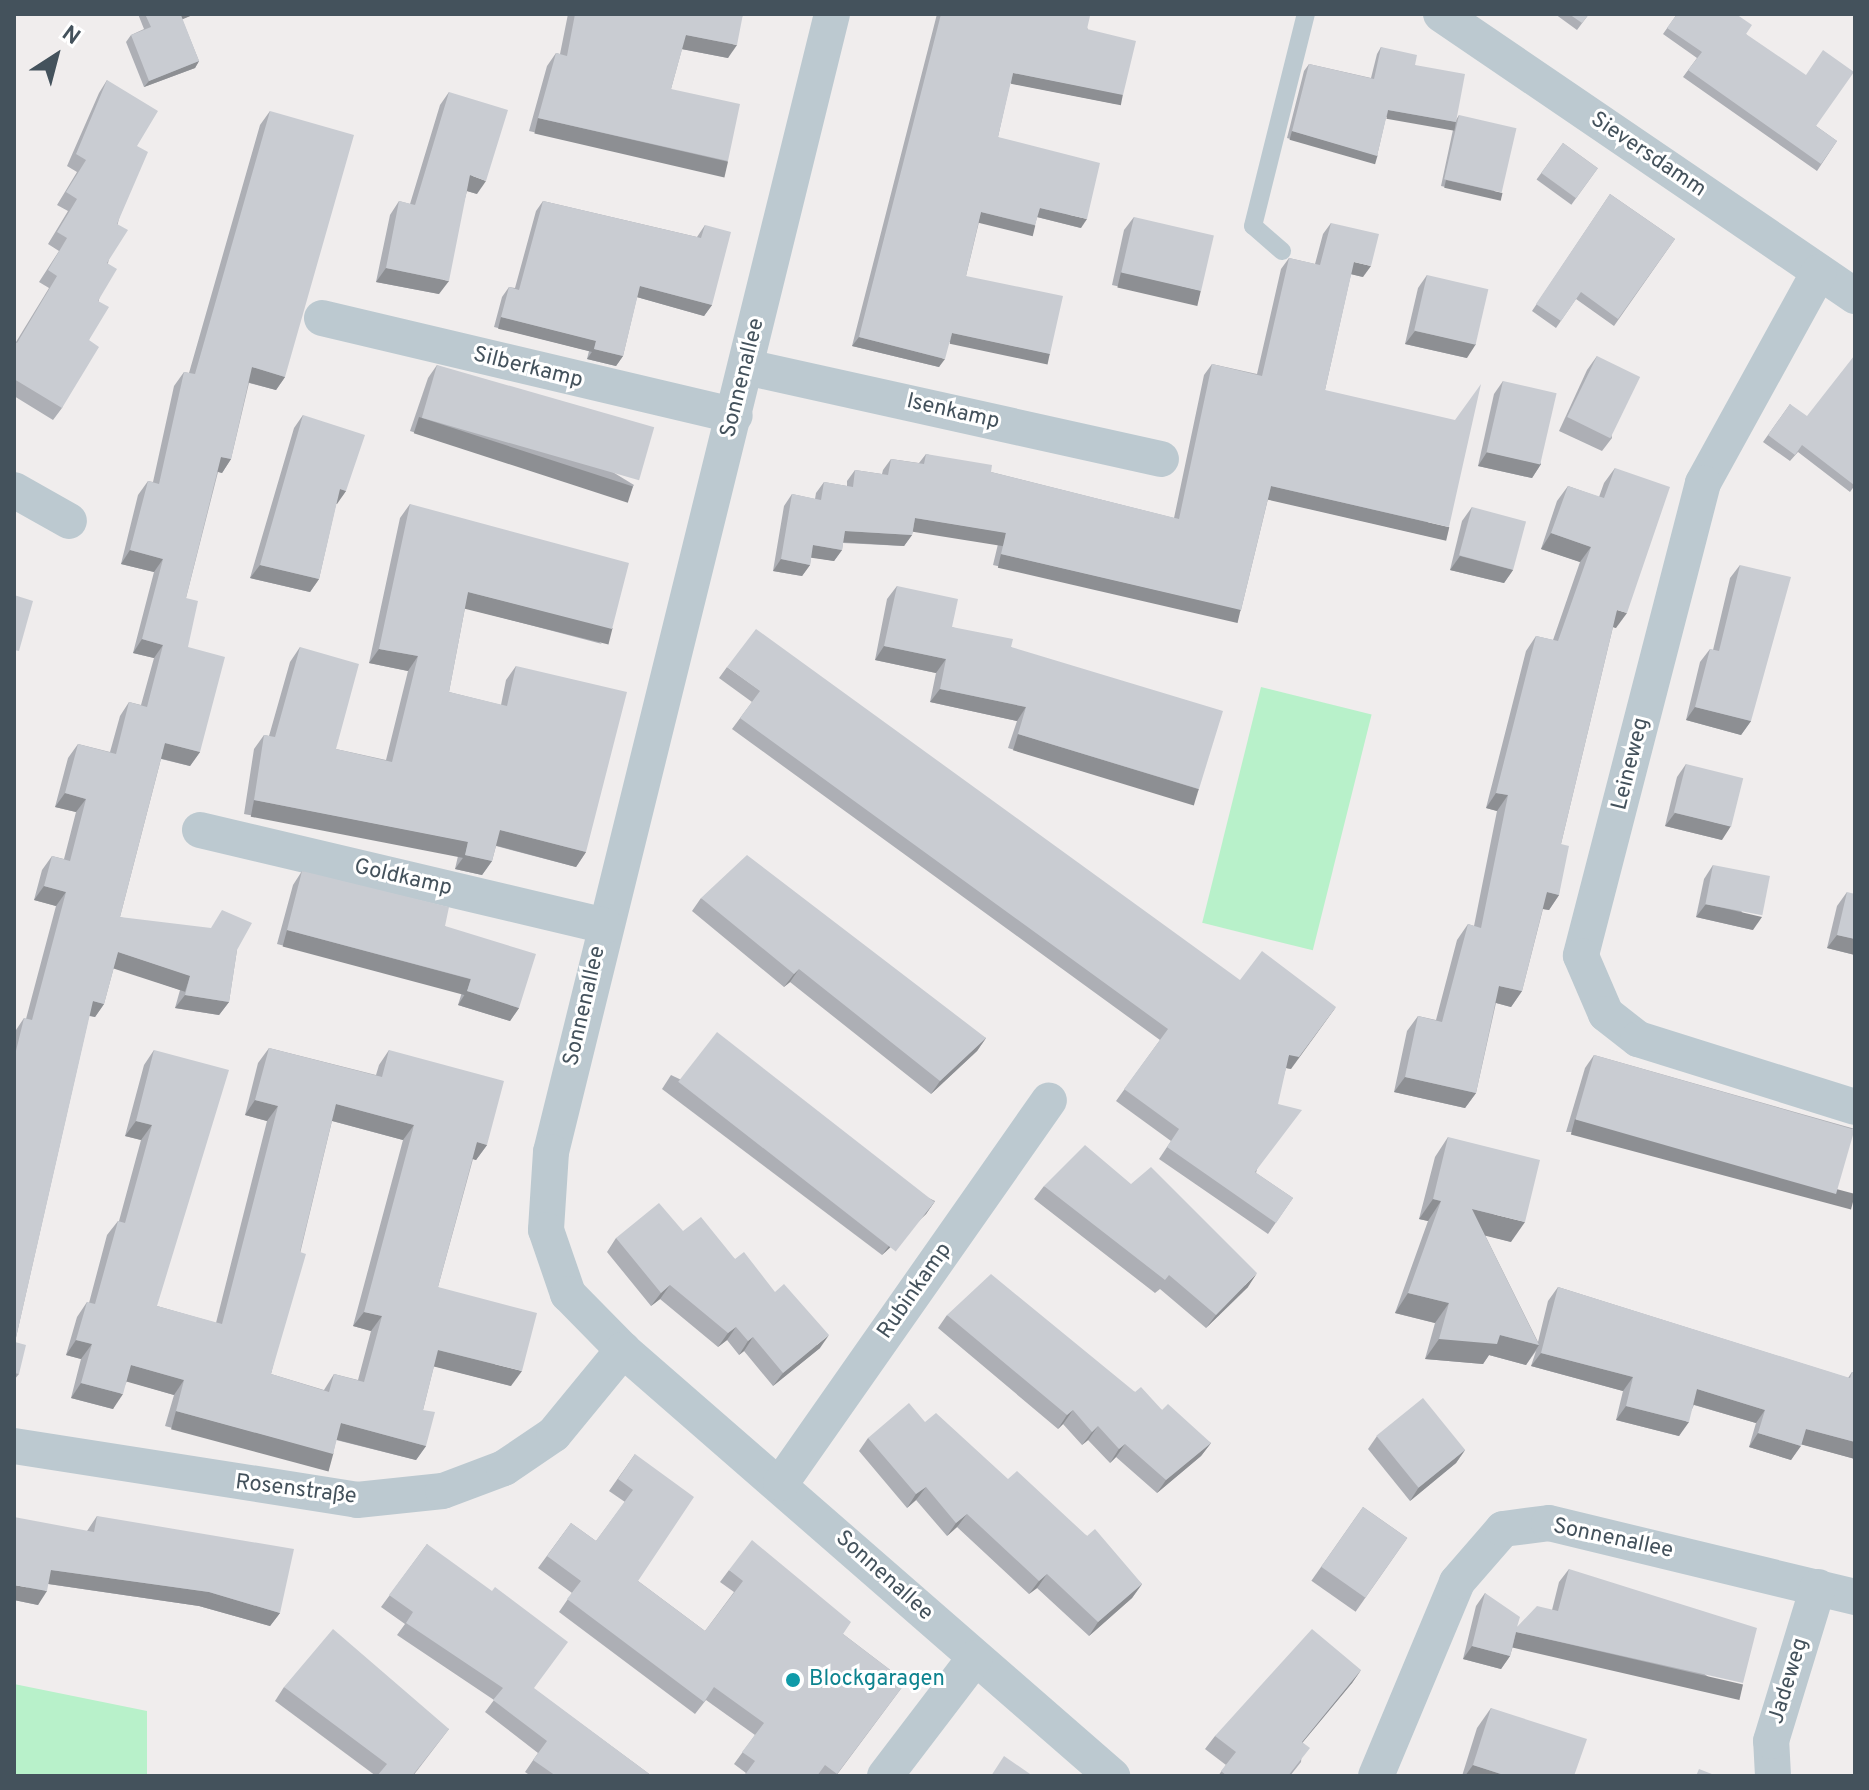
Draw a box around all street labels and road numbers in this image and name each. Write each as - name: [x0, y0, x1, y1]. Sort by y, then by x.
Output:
- street label: Sieversdamm: [1585, 107, 1711, 203]
- street label: Sonnenallee: [715, 316, 771, 440]
- street label: Silberkamp: [470, 342, 586, 394]
- street label: Isenkamp: [904, 388, 1002, 436]
- street label: Leineweg: [1607, 715, 1655, 813]
- street label: Goldkamp: [351, 854, 455, 902]
- street label: Sonnenallee: [558, 944, 612, 1068]
- street label: Rubinkamp: [872, 1238, 958, 1344]
- street label: Rosenstraße: [234, 1469, 358, 1511]
- street label: Sonnenallee: [1551, 1513, 1675, 1565]
- street label: Sonnenallee: [830, 1525, 938, 1627]
- street label: Jadeweg: [1764, 1635, 1814, 1727]

